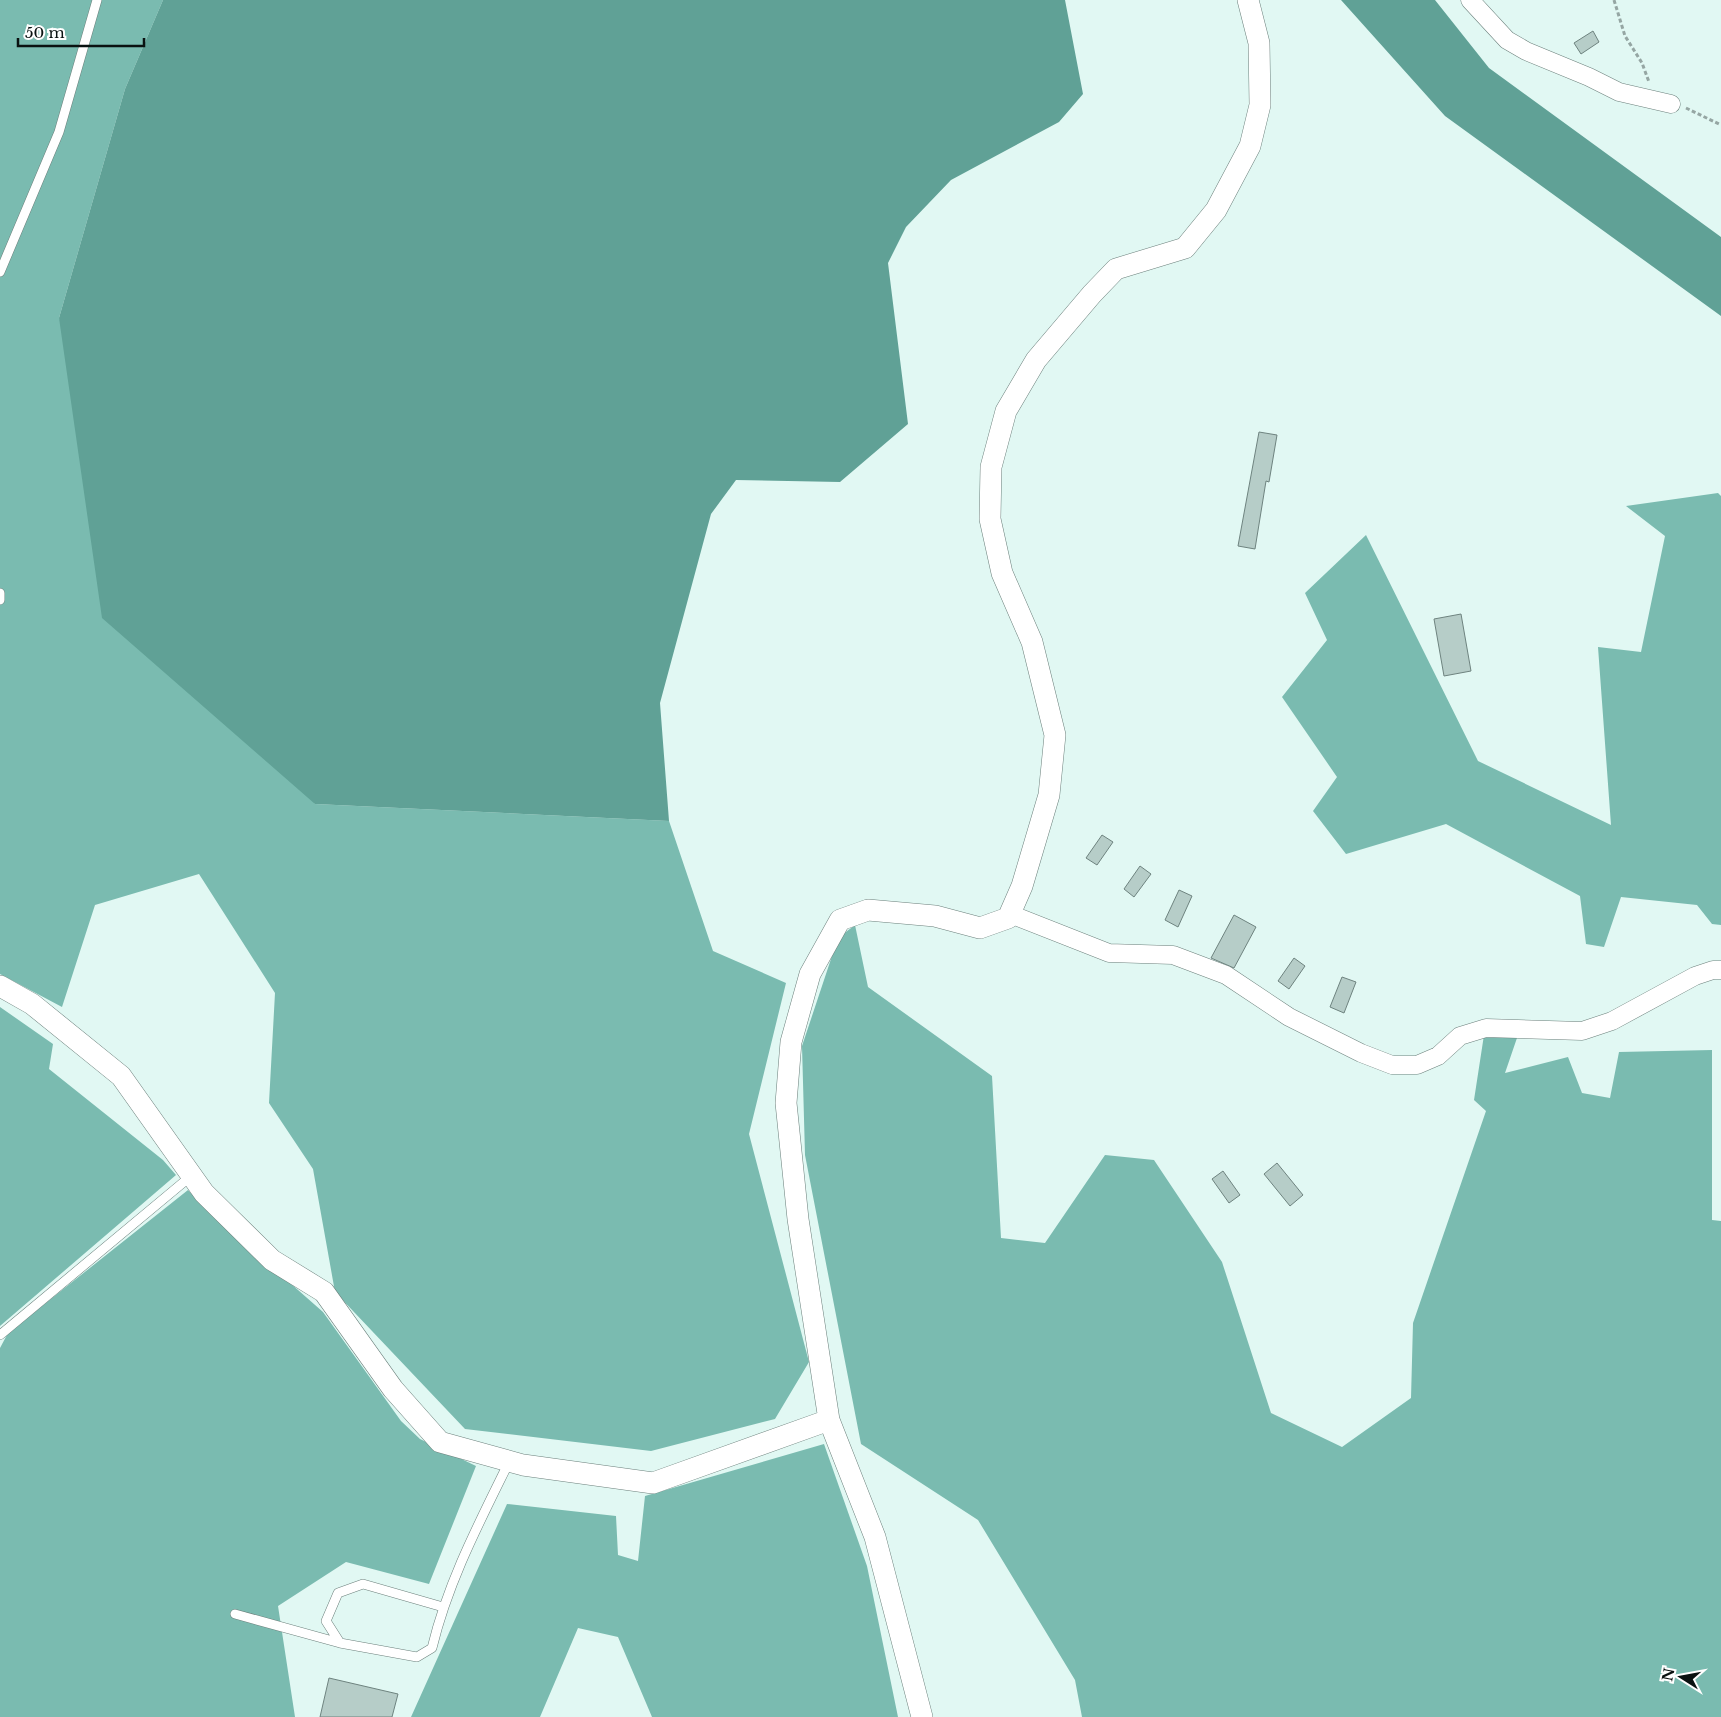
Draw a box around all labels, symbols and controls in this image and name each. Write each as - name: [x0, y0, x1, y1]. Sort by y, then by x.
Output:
- scale bar: [18, 15, 144, 47]
- text: 50 m: [25, 23, 65, 42]
- north arrow: [1656, 1652, 1706, 1702]
- text: N: [1658, 1666, 1678, 1683]

